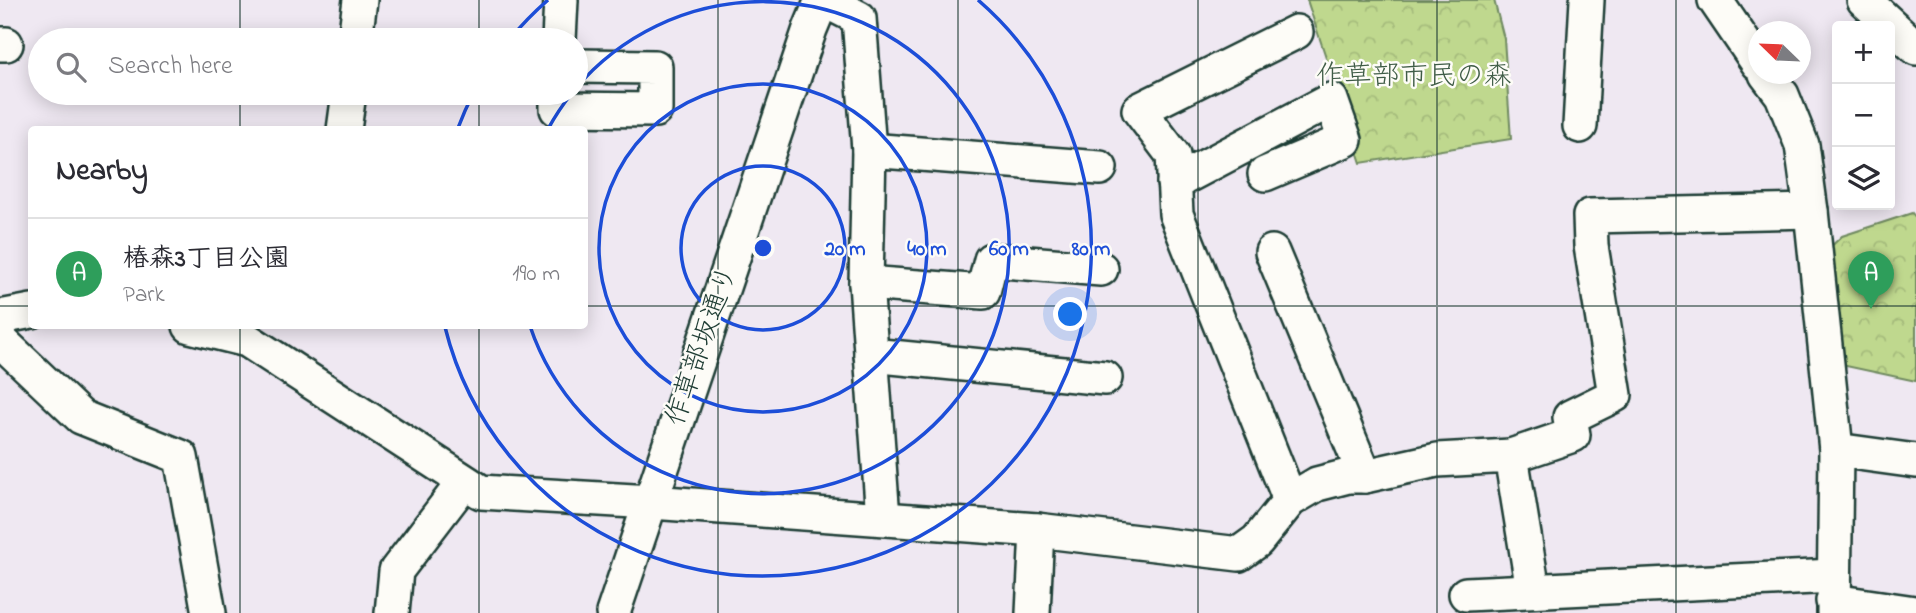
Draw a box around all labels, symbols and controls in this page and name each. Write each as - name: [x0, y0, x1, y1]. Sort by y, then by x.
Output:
- north arrow: [1748, 21, 1811, 84]
- map controls: [1832, 21, 1895, 210]
- button: +: [1832, 21, 1895, 84]
- search box: [28, 28, 588, 105]
- icon: search: [52, 48, 90, 86]
- text: Search here: [108, 48, 233, 86]
- park label: 作草部市民の森: [1316, 57, 1512, 98]
- button: −: [1832, 84, 1895, 147]
- button: layers: [1832, 147, 1895, 210]
- text: Nearby: [56, 150, 148, 194]
- text: 20 m: [823, 235, 866, 265]
- text: 40 m: [907, 235, 947, 265]
- text: 60 m: [989, 235, 1029, 265]
- text: 80 m: [1071, 235, 1110, 265]
- centre of rings: [751, 236, 775, 260]
- text: 椿森3丁目公園: [123, 241, 290, 279]
- pin: A: [1848, 251, 1894, 309]
- text: A: [72, 258, 86, 291]
- text: 190 m: [512, 258, 560, 291]
- street label: 作草部坂通り: [656, 260, 750, 432]
- text: Park: [123, 279, 165, 312]
- your location: [1053, 297, 1087, 331]

